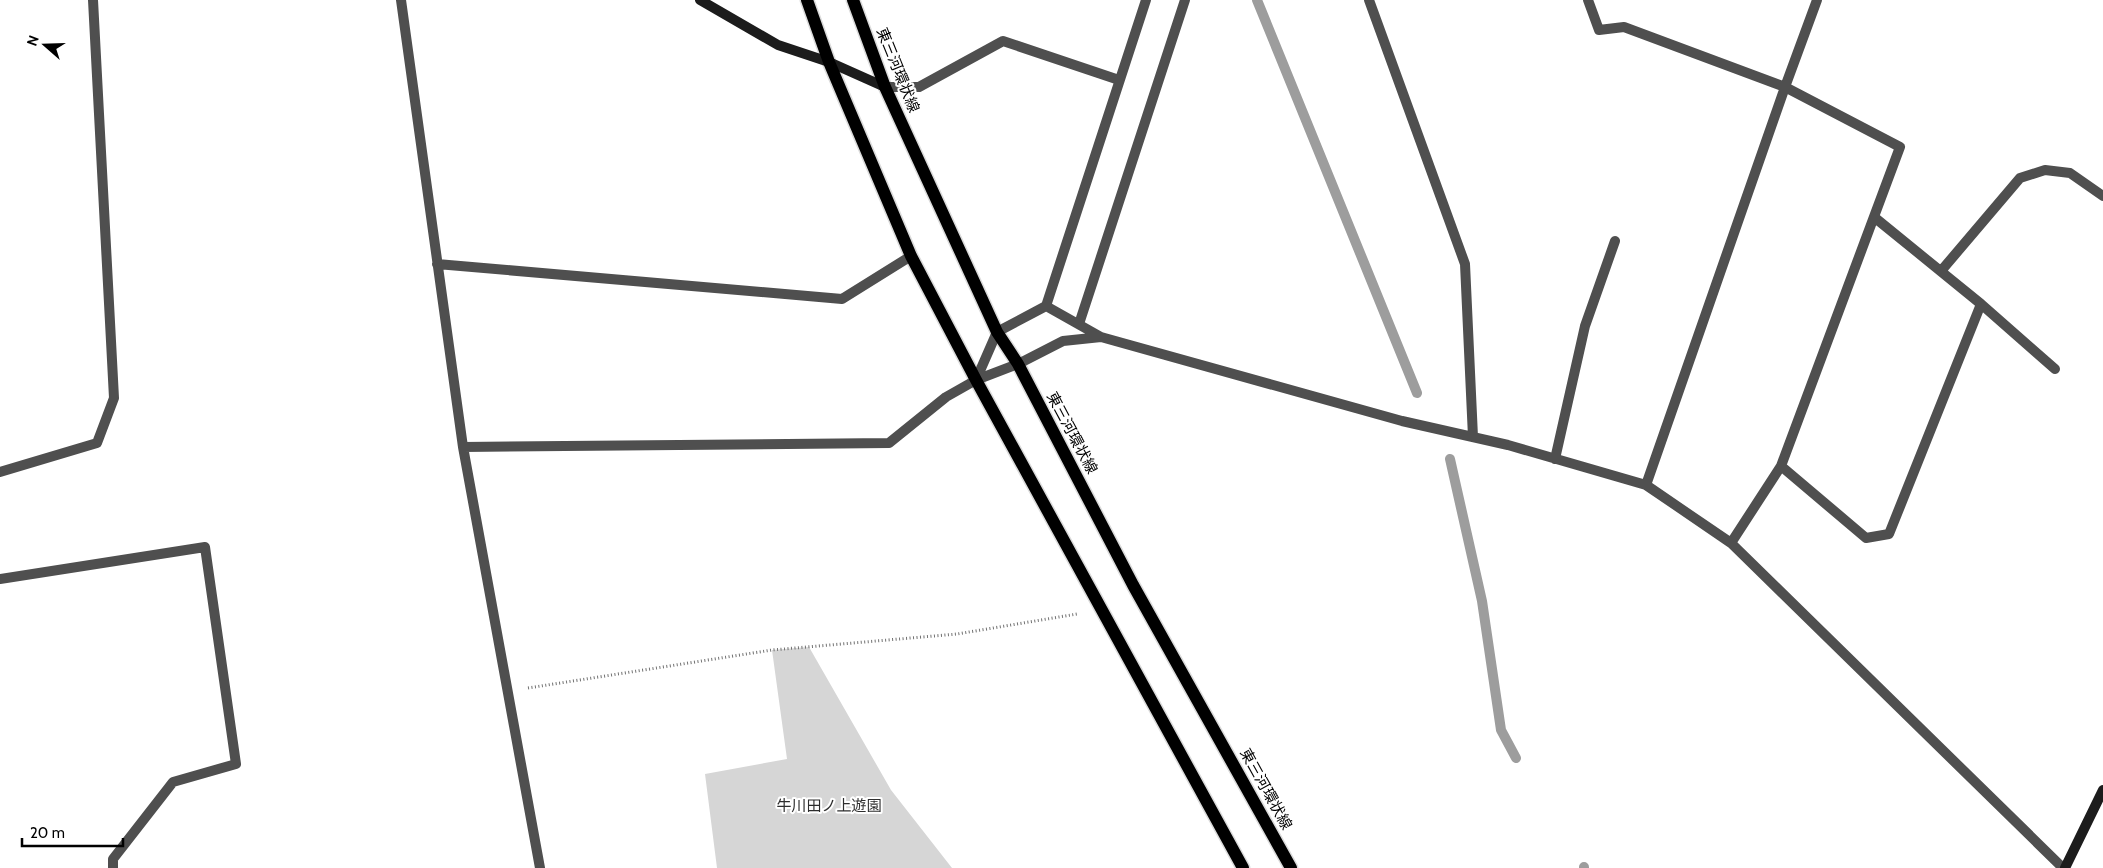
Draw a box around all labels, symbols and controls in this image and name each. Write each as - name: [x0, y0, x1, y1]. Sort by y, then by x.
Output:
- north arrow: [20, 20, 70, 70]
- street label: 東三河環状線: [873, 25, 923, 115]
- text: N: [23, 33, 43, 48]
- street label: 東三河環状線: [1043, 389, 1101, 477]
- street label: 東三河環状線: [1236, 745, 1296, 833]
- park label: 牛川田ノ上遊園: [776, 797, 882, 815]
- scale bar: [22, 816, 124, 848]
- text: 20 m: [30, 824, 65, 842]

